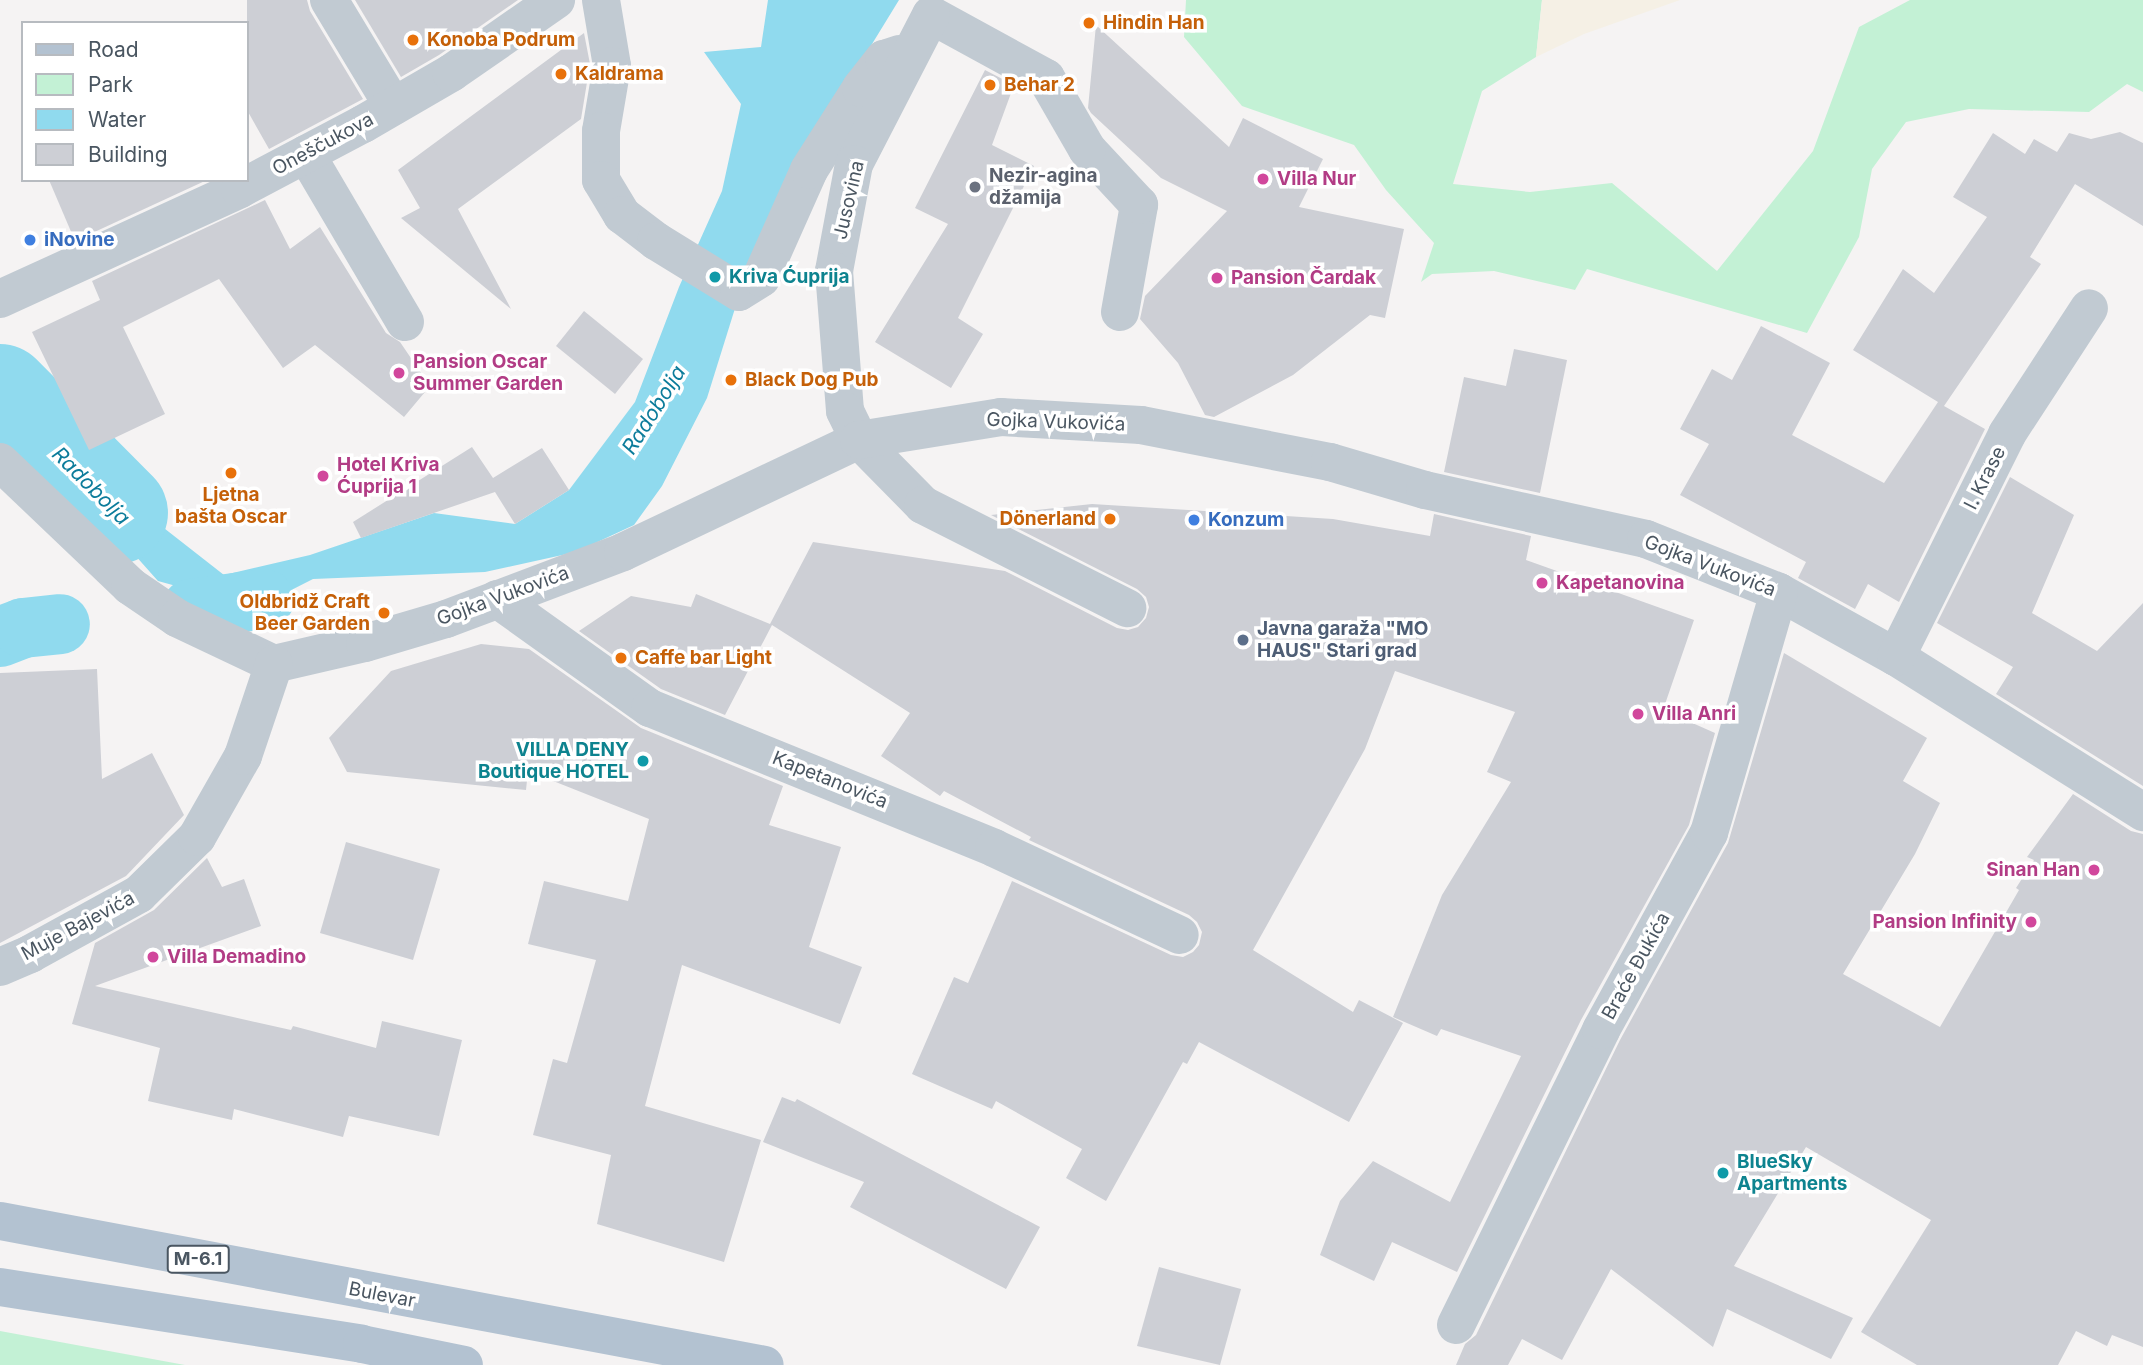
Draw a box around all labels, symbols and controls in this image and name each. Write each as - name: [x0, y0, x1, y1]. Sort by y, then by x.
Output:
- place label: Hindin Han: [1103, 12, 1205, 34]
- marker: Hindin Han: [1081, 15, 1097, 31]
- legend: [21, 21, 248, 182]
- place label: Konoba Podrum: [427, 29, 575, 51]
- marker: Konoba Podrum: [405, 32, 421, 48]
- text: Road: [88, 37, 139, 62]
- place label: Kaldrama: [575, 63, 664, 85]
- marker: Kaldrama: [553, 66, 569, 82]
- text: Park: [88, 72, 133, 97]
- place label: Behar 2: [1004, 74, 1075, 96]
- marker: Behar 2: [982, 77, 998, 93]
- text: Water: [88, 107, 146, 132]
- street label: Oneščukova: [269, 108, 377, 180]
- text: Building: [88, 142, 168, 167]
- street label: Jusovina: [829, 158, 869, 242]
- place label: Nezir-agina džamija: [989, 165, 1097, 209]
- place label: Villa Nur: [1277, 168, 1356, 190]
- marker: Villa Nur: [1255, 171, 1271, 187]
- marker: Nezir-agina džamija: [967, 179, 983, 195]
- place label: iNovine: [44, 229, 115, 251]
- marker: iNovine: [22, 232, 38, 248]
- place label: Kriva Ćuprija: [729, 266, 849, 288]
- place label: Pansion Čardak: [1231, 267, 1376, 289]
- marker: Kriva Ćuprija: [707, 269, 723, 285]
- marker: Pansion Čardak: [1209, 270, 1225, 286]
- place label: Pansion Oscar Summer Garden: [413, 351, 563, 395]
- water label: Radobolja: [617, 361, 691, 459]
- marker: Pansion Oscar Summer Garden: [391, 365, 407, 381]
- place label: Black Dog Pub: [745, 369, 878, 391]
- marker: Black Dog Pub: [723, 372, 739, 388]
- street label: Gojka Vukovića: [986, 408, 1126, 436]
- water label: Radobolja: [47, 442, 135, 530]
- street label: I. Krase: [1959, 443, 2011, 513]
- place label: Hotel Kriva Ćuprija 1: [337, 454, 440, 498]
- marker: Ljetna bašta Oscar: [223, 465, 239, 481]
- marker: Hotel Kriva Ćuprija 1: [315, 468, 331, 484]
- place label: Ljetna bašta Oscar: [175, 484, 287, 528]
- place label: Dönerland: [999, 508, 1096, 530]
- place label: Konzum: [1208, 509, 1284, 531]
- marker: Dönerland: [1102, 511, 1118, 527]
- marker: Konzum: [1186, 512, 1202, 528]
- street label: Gojka Vukovića: [1641, 530, 1779, 602]
- street label: Gojka Vukovića: [434, 562, 572, 630]
- place label: Kapetanovina: [1556, 572, 1685, 594]
- marker: Kapetanovina: [1534, 575, 1550, 591]
- place label: Oldbridž Craft Beer Garden: [240, 591, 370, 635]
- marker: Oldbridž Craft Beer Garden: [376, 605, 392, 621]
- place label: Javna garaža "MO HAUS" Stari grad: [1257, 618, 1428, 662]
- marker: Javna garaža "MO HAUS" Stari grad: [1235, 632, 1251, 648]
- place label: Caffe bar Light: [635, 647, 772, 669]
- marker: Caffe bar Light: [613, 650, 629, 666]
- place label: Villa Anri: [1652, 703, 1736, 725]
- marker: Villa Anri: [1630, 706, 1646, 722]
- place label: VILLA DENY Boutique HOTEL: [478, 739, 629, 783]
- street label: Kapetanovića: [769, 747, 891, 813]
- marker: VILLA DENY Boutique HOTEL: [635, 753, 651, 769]
- place label: Sinan Han: [1986, 859, 2080, 881]
- marker: Sinan Han: [2086, 862, 2102, 878]
- street label: Muje Bajevića: [18, 887, 138, 965]
- street label: Braće Đukića: [1597, 908, 1675, 1024]
- place label: Pansion Infinity: [1872, 911, 2017, 933]
- marker: Pansion Infinity: [2023, 914, 2039, 930]
- place label: Villa Demadino: [167, 946, 306, 968]
- marker: Villa Demadino: [145, 949, 161, 965]
- place label: BlueSky Apartments: [1737, 1151, 1847, 1195]
- marker: BlueSky Apartments: [1715, 1165, 1731, 1181]
- road number: M-6.1: [166, 1244, 230, 1274]
- street label: Bulevar: [347, 1277, 417, 1313]

